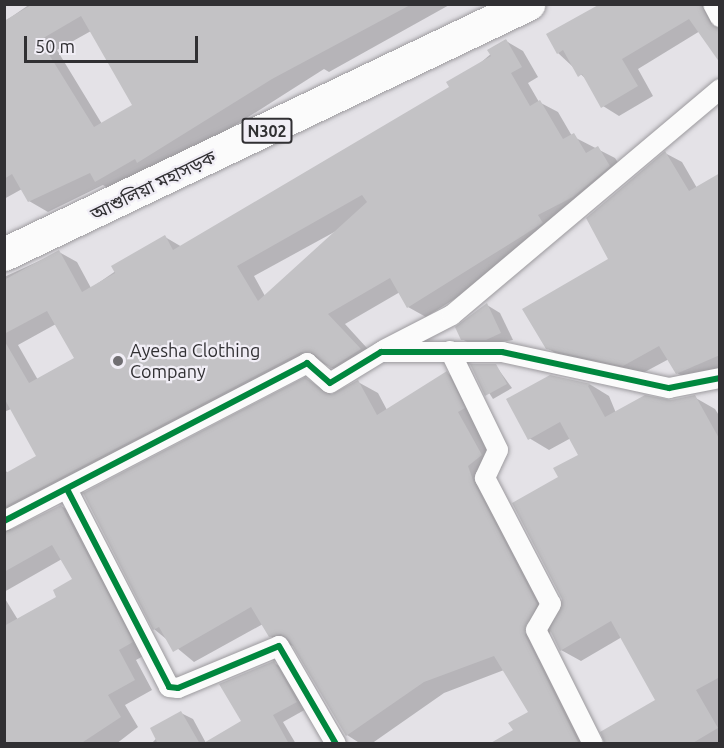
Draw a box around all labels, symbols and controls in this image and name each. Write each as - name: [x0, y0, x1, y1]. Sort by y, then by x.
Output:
- scale bar: [27, 24, 201, 62]
- text: 50 m: [35, 36, 75, 56]
- road number: N302: [240, 118, 294, 144]
- street label: আশুলিয়া মহাসড়ক: [87, 145, 219, 225]
- place label: Ayesha Clothing Company: [130, 340, 260, 382]
- marker: Ayesha Clothing Company: [111, 354, 125, 368]

